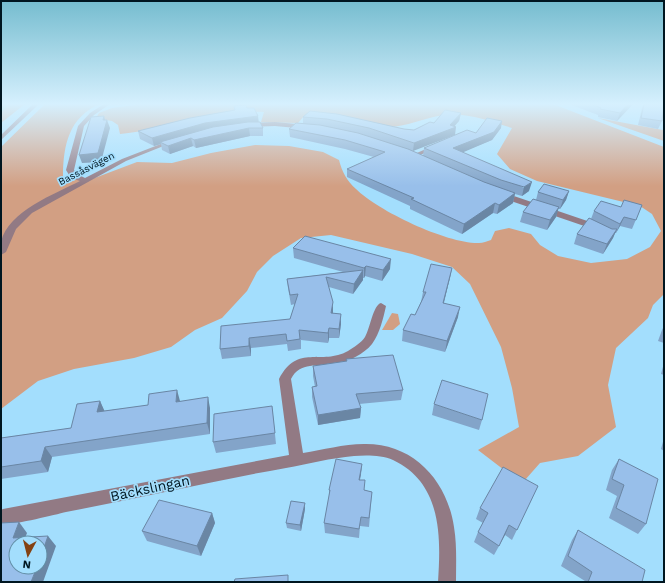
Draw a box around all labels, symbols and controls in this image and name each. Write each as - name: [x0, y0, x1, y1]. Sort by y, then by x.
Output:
- street label: Bassåsvägen: [56, 150, 116, 187]
- street label: Bäckslingan: [109, 472, 191, 504]
- north arrow: [8, 535, 48, 575]
- text: N: [22, 557, 32, 571]

